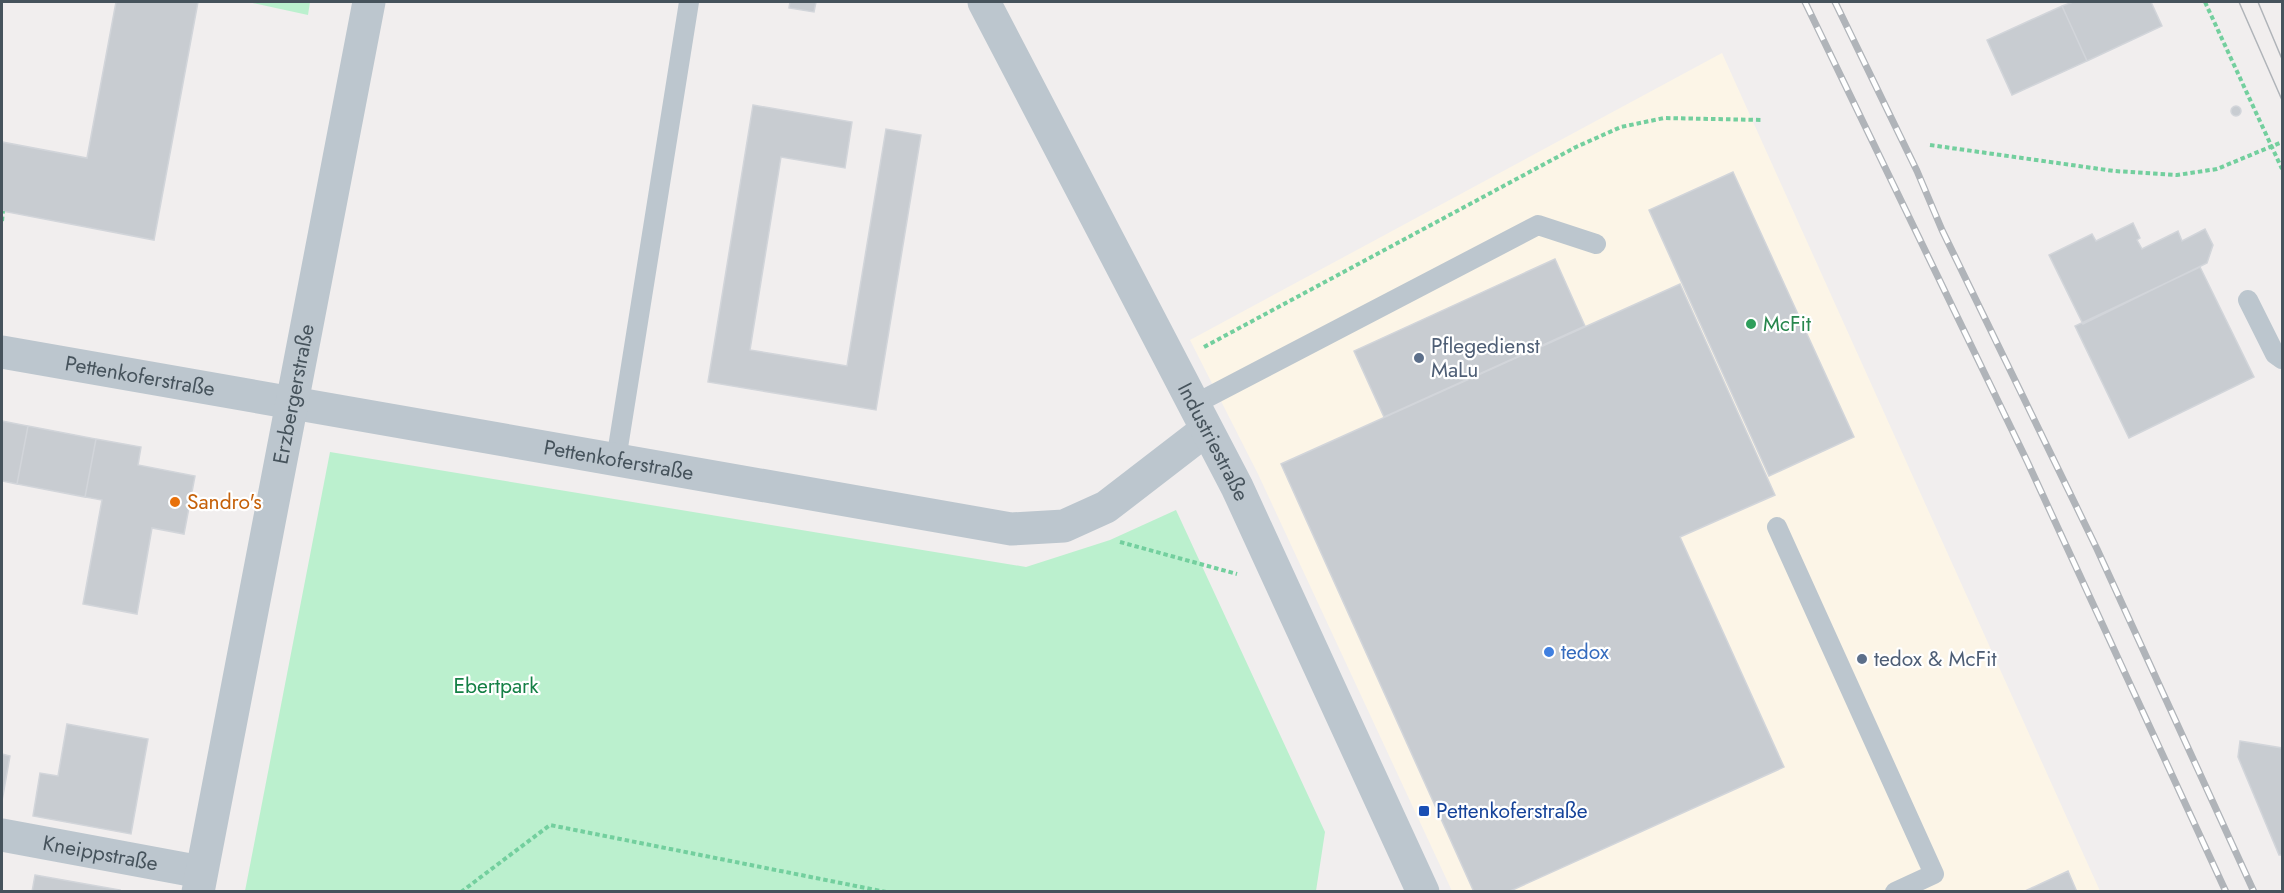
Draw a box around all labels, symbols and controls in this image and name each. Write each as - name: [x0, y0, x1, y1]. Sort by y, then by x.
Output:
- place label: McFit: [1763, 309, 1811, 339]
- marker: McFit: [1744, 317, 1758, 331]
- street label: Erzbergerstraße: [266, 321, 322, 467]
- place label: Pflegedienst MaLu: [1431, 331, 1540, 385]
- street label: Pettenkoferstraße: [63, 348, 217, 404]
- marker: Pflegedienst MaLu: [1412, 351, 1426, 365]
- street label: Industriestraße: [1170, 377, 1256, 506]
- street label: Pettenkoferstraße: [541, 432, 696, 488]
- place label: Sandro's: [187, 487, 262, 517]
- marker: Sandro's: [168, 495, 182, 509]
- place label: tedox: [1561, 637, 1609, 667]
- place label: tedox & McFit: [1874, 644, 1997, 674]
- marker: tedox: [1542, 645, 1556, 659]
- marker: tedox & McFit: [1855, 652, 1869, 666]
- park label: Ebertpark: [453, 671, 539, 701]
- place label: Pettenkoferstraße: [1436, 796, 1588, 826]
- marker: Pettenkoferstraße: [1417, 804, 1431, 818]
- street label: Kneippstraße: [40, 828, 161, 879]

